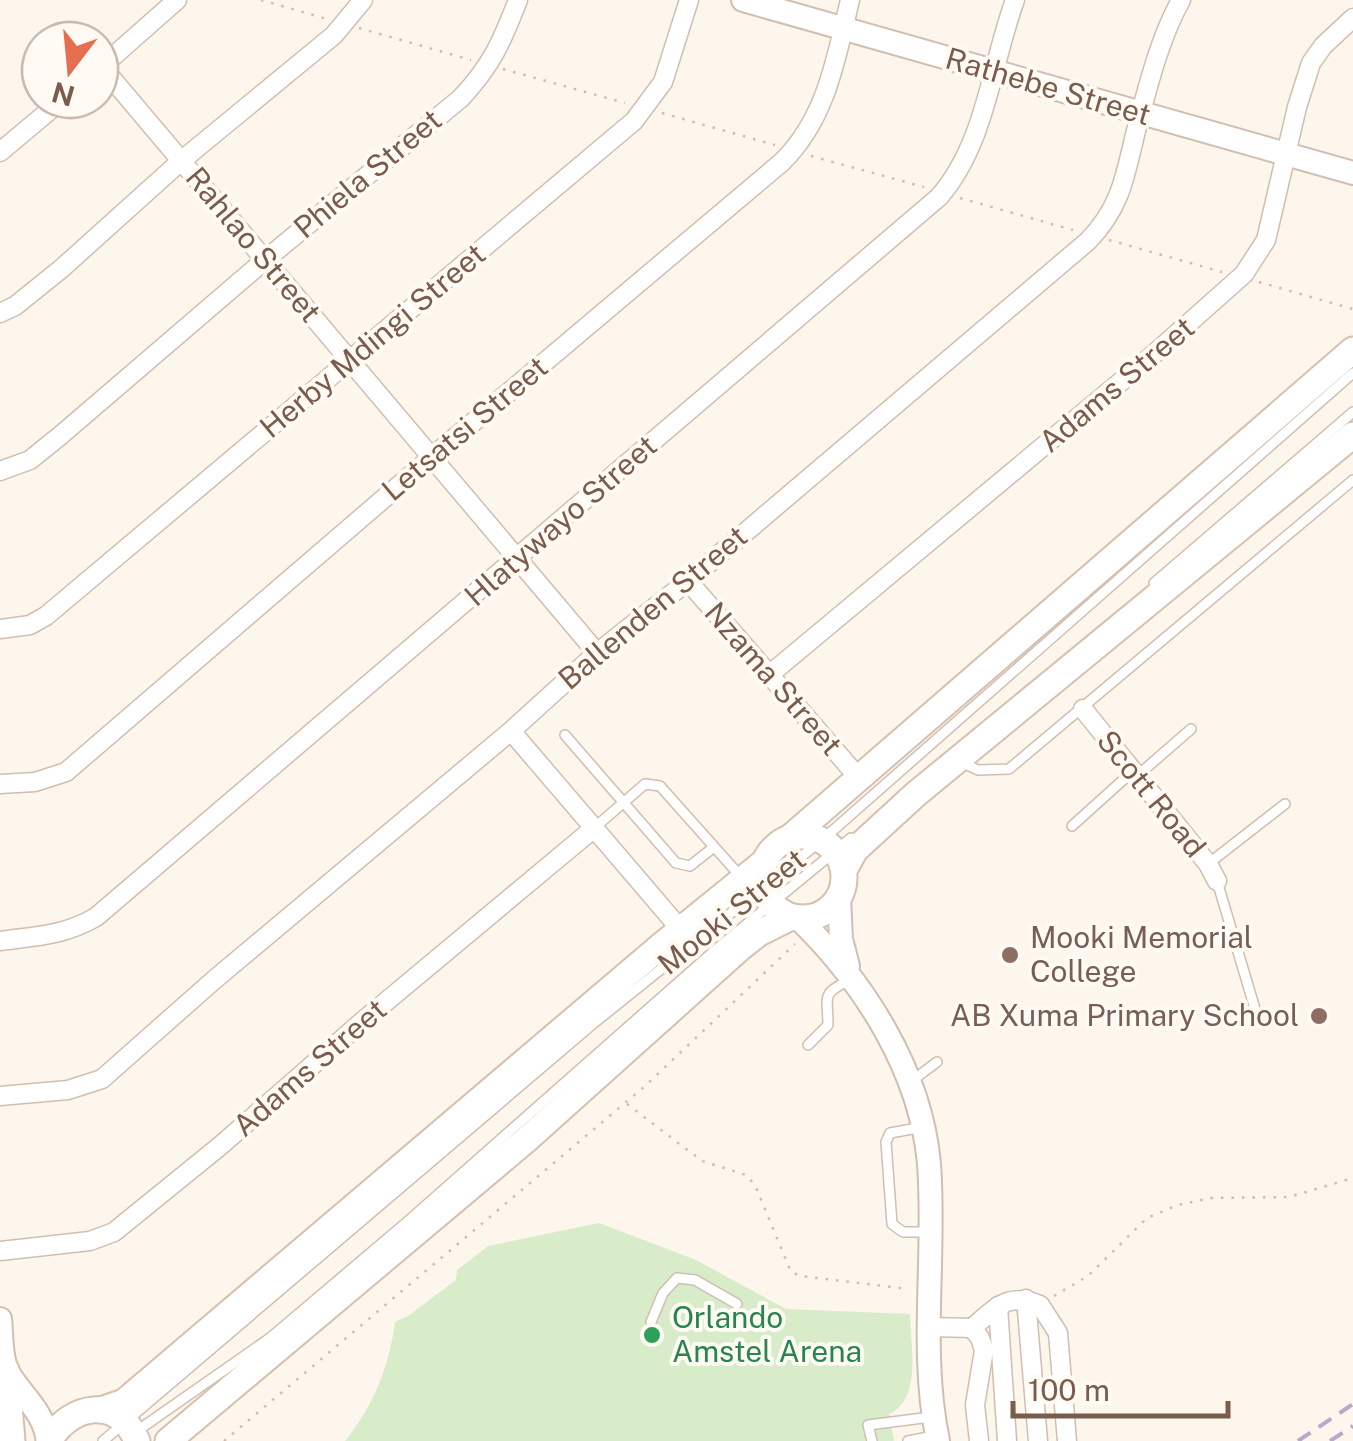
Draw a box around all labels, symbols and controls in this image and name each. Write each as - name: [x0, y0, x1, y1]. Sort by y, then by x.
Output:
- north arrow: [20, 20, 120, 120]
- street label: Rathebe Street: [942, 40, 1155, 132]
- text: N: [48, 76, 78, 113]
- street label: Phiela Street: [286, 101, 448, 245]
- street label: Rahlao Street: [179, 160, 329, 329]
- street label: Herby Mdingi Street: [252, 236, 492, 445]
- street label: Adams Street: [1032, 309, 1201, 459]
- street label: Letsatsi Street: [374, 349, 554, 508]
- street label: Hlatywayo Street: [457, 427, 664, 613]
- street label: Ballenden Street: [551, 518, 754, 697]
- street label: Nzama Street: [697, 594, 850, 762]
- street label: Scott Road: [1090, 723, 1214, 864]
- street label: Mooki Street: [650, 841, 812, 982]
- place label: Mooki Memorial College: [1030, 919, 1253, 989]
- marker: Mooki Memorial College: [999, 944, 1021, 966]
- street label: Adams Street: [225, 991, 393, 1144]
- place label: AB Xuma Primary School: [950, 997, 1299, 1033]
- marker: AB Xuma Primary School: [1308, 1005, 1330, 1027]
- place label: Orlando Amstel Arena: [672, 1299, 862, 1369]
- marker: Orlando Amstel Arena: [641, 1324, 663, 1346]
- scale bar: [1013, 1356, 1228, 1418]
- text: 100 m: [1028, 1372, 1110, 1408]

